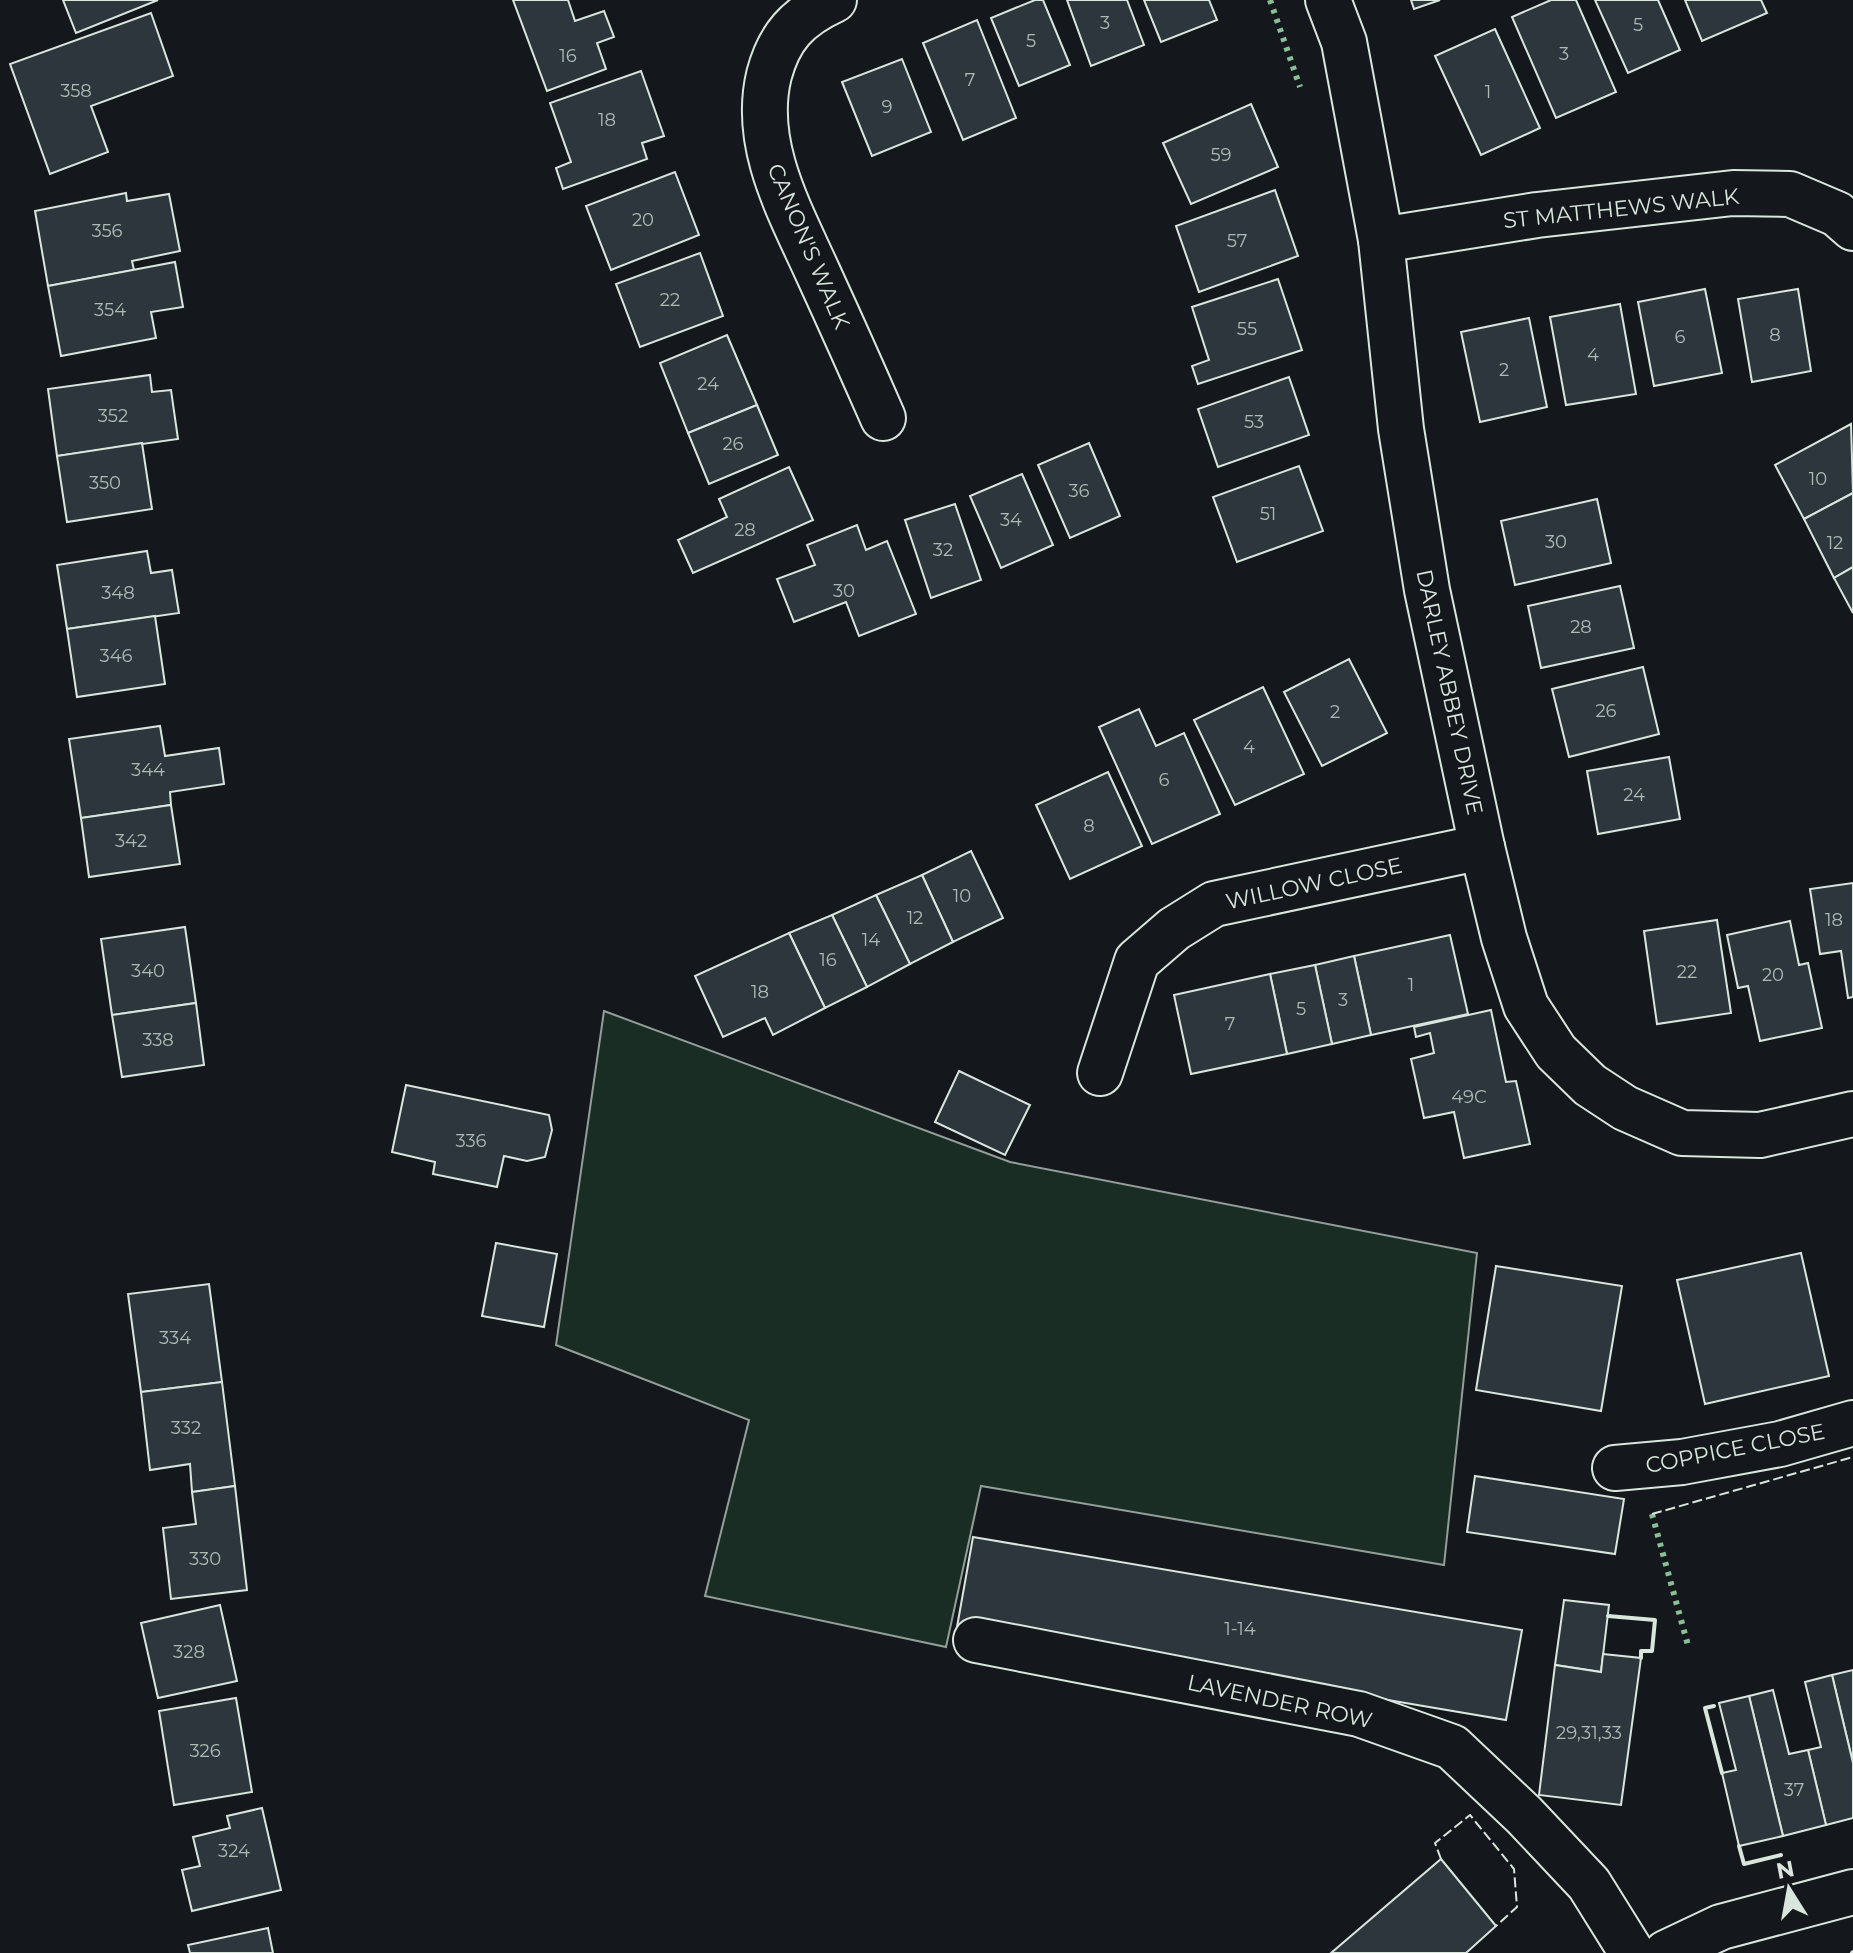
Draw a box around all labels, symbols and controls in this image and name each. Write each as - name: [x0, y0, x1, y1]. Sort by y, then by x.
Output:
- house number: 3: [1100, 12, 1110, 34]
- house number: 5: [1633, 14, 1643, 36]
- house number: 5: [1026, 30, 1036, 52]
- house number: 3: [1559, 43, 1569, 65]
- house number: 16: [559, 45, 577, 67]
- house number: 7: [965, 69, 975, 91]
- house number: 358: [60, 80, 92, 102]
- house number: 1: [1485, 81, 1491, 103]
- house number: 9: [882, 96, 893, 118]
- house number: 18: [598, 109, 616, 131]
- house number: 59: [1210, 144, 1232, 166]
- street label: CANON'S WALK: [762, 159, 856, 333]
- street label: ST MATTHEWS WALK: [1502, 183, 1741, 234]
- house number: 20: [632, 209, 654, 231]
- house number: 356: [91, 220, 123, 242]
- house number: 57: [1227, 230, 1247, 252]
- house number: 22: [660, 289, 680, 311]
- house number: 354: [94, 299, 126, 321]
- house number: 55: [1237, 318, 1257, 340]
- house number: 8: [1769, 324, 1781, 346]
- house number: 6: [1675, 326, 1686, 348]
- house number: 4: [1587, 344, 1599, 366]
- house number: 2: [1499, 359, 1509, 381]
- house number: 24: [697, 373, 719, 395]
- house number: 352: [98, 405, 128, 427]
- house number: 53: [1244, 411, 1264, 433]
- house number: 26: [722, 433, 744, 455]
- house number: 10: [1809, 468, 1827, 490]
- house number: 350: [89, 472, 121, 494]
- house number: 36: [1068, 480, 1090, 502]
- house number: 51: [1260, 503, 1276, 525]
- house number: 34: [1000, 509, 1022, 531]
- house number: 28: [734, 519, 756, 541]
- house number: 30: [1545, 531, 1567, 553]
- house number: 12: [1827, 532, 1843, 554]
- house number: 32: [933, 539, 953, 561]
- street label: DARLEY ABBEY DRIVE: [1410, 567, 1489, 817]
- house number: 30: [833, 580, 855, 602]
- house number: 348: [101, 582, 135, 604]
- house number: 28: [1570, 616, 1592, 638]
- house number: 346: [99, 645, 133, 667]
- house number: 26: [1595, 700, 1617, 722]
- house number: 2: [1330, 701, 1340, 723]
- house number: 4: [1243, 736, 1255, 758]
- house number: 344: [131, 759, 165, 781]
- house number: 6: [1159, 769, 1170, 791]
- house number: 24: [1623, 784, 1645, 806]
- house number: 8: [1083, 815, 1095, 837]
- house number: 342: [115, 830, 147, 852]
- street label: WILLOW CLOSE: [1223, 852, 1405, 915]
- house number: 10: [953, 885, 971, 907]
- house number: 12: [907, 907, 923, 929]
- house number: 18: [1825, 909, 1843, 931]
- house number: 14: [862, 929, 880, 951]
- house number: 16: [819, 949, 837, 971]
- house number: 340: [131, 960, 165, 982]
- house number: 22: [1677, 961, 1697, 983]
- house number: 20: [1762, 964, 1784, 986]
- house number: 1: [1408, 974, 1414, 996]
- house number: 18: [751, 981, 769, 1003]
- house number: 3: [1338, 989, 1348, 1011]
- house number: 5: [1296, 998, 1306, 1020]
- house number: 7: [1225, 1013, 1235, 1035]
- house number: 338: [142, 1029, 174, 1051]
- house number: 49C: [1451, 1086, 1487, 1108]
- house number: 336: [455, 1130, 487, 1152]
- house number: 334: [159, 1327, 191, 1349]
- house number: 332: [171, 1417, 201, 1439]
- street label: COPPICE CLOSE: [1643, 1418, 1827, 1479]
- house number: 330: [189, 1548, 221, 1570]
- house number: 1-14: [1224, 1618, 1256, 1640]
- house number: 328: [173, 1641, 205, 1663]
- street label: LAVENDER ROW: [1185, 1669, 1375, 1734]
- house number: 29,31,33: [1556, 1722, 1622, 1744]
- house number: 326: [189, 1740, 221, 1762]
- house number: 37: [1784, 1779, 1804, 1801]
- house number: 324: [218, 1840, 250, 1862]
- north arrow: [1749, 1849, 1829, 1929]
- text: N: [1774, 1855, 1797, 1885]

